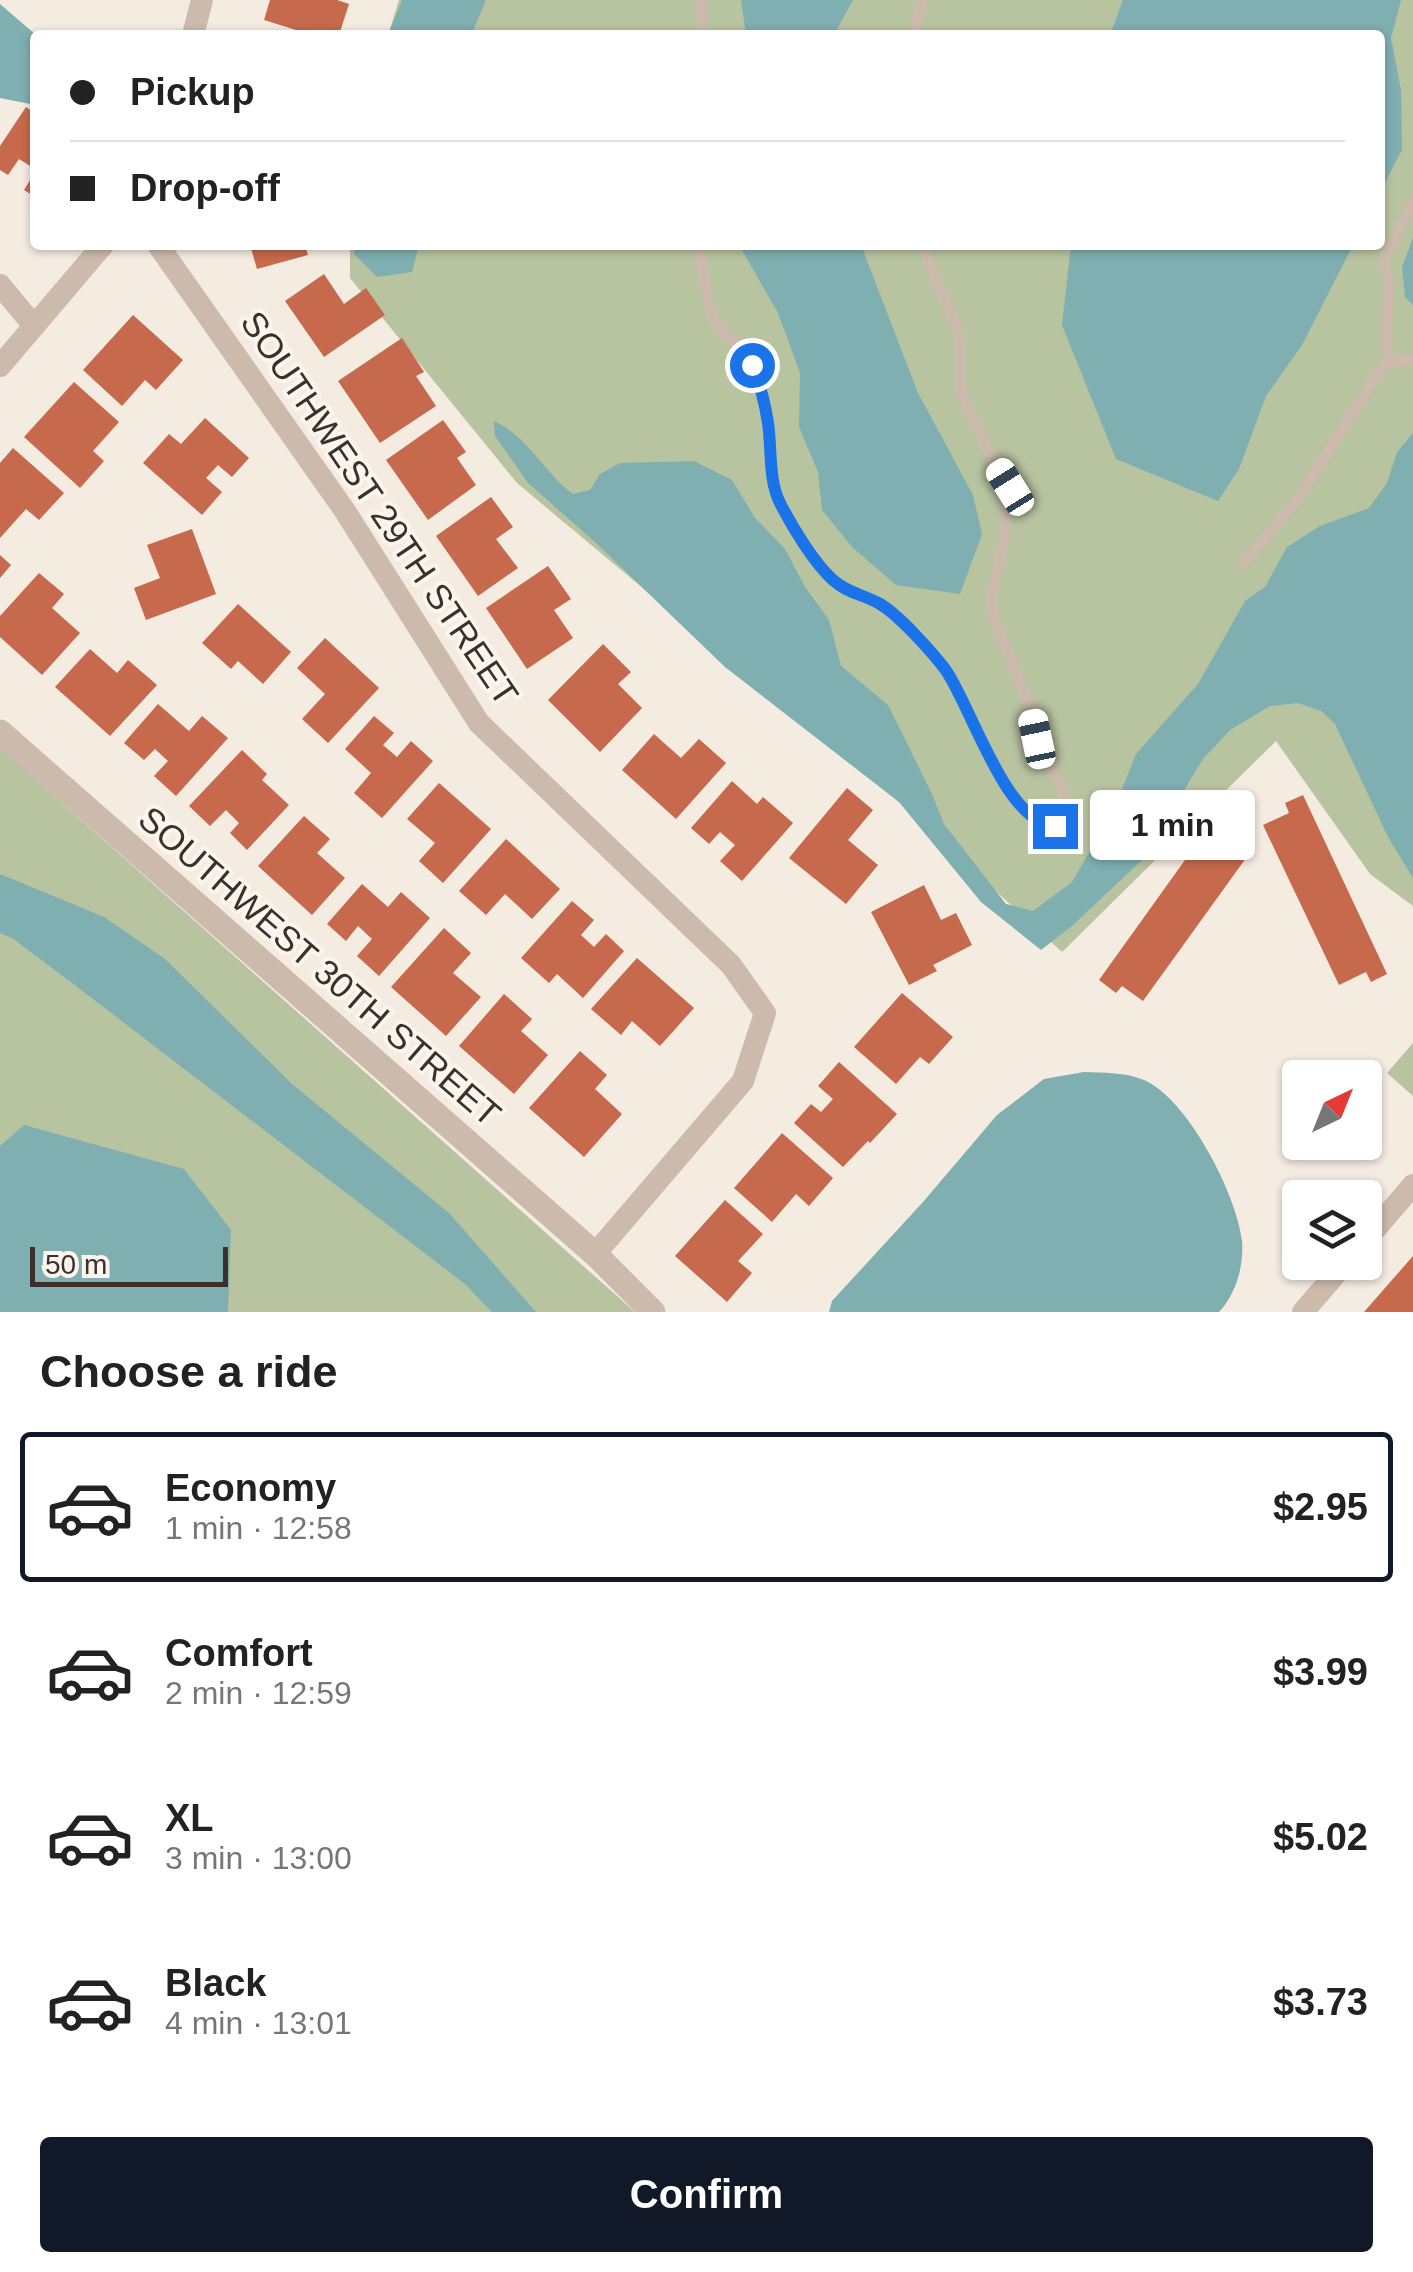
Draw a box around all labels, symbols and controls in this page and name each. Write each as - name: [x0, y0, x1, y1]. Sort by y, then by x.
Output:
- text: Pickup: [130, 71, 255, 113]
- text: Drop-off: [130, 167, 280, 209]
- street label: SOUTHWEST 29TH STREET: [234, 304, 526, 712]
- route start: [730, 343, 775, 388]
- car: [981, 454, 1039, 520]
- car: [1016, 707, 1058, 771]
- callout: 1 min: [1090, 791, 1255, 861]
- street label: SOUTHWEST 30TH STREET: [131, 798, 509, 1134]
- route end: [1033, 804, 1078, 849]
- text: 1 min: [1131, 807, 1214, 843]
- north arrow: [1282, 1060, 1382, 1160]
- map controls: [1282, 1060, 1382, 1280]
- button: layers: [1282, 1180, 1382, 1280]
- scale bar: [30, 1242, 228, 1286]
- text: 50 m: [45, 1249, 107, 1280]
- text: Choose a ride: [40, 1346, 338, 1397]
- icon: car: [45, 1462, 135, 1552]
- text: Economy: [165, 1467, 336, 1509]
- text: $2.95: [1273, 1486, 1368, 1528]
- text: 1 min · 12:58: [165, 1510, 352, 1546]
- icon: car: [45, 1627, 135, 1717]
- text: Comfort: [165, 1632, 313, 1674]
- text: $3.99: [1273, 1651, 1368, 1693]
- text: 2 min · 12:59: [165, 1675, 352, 1711]
- icon: car: [45, 1792, 135, 1882]
- text: XL: [165, 1797, 214, 1839]
- text: $5.02: [1273, 1816, 1368, 1858]
- text: 3 min · 13:00: [165, 1840, 352, 1876]
- icon: car: [45, 1957, 135, 2047]
- text: Black: [165, 1962, 266, 2004]
- text: $3.73: [1273, 1981, 1368, 2023]
- text: 4 min · 13:01: [165, 2005, 352, 2041]
- button: Confirm: [40, 2137, 1373, 2252]

